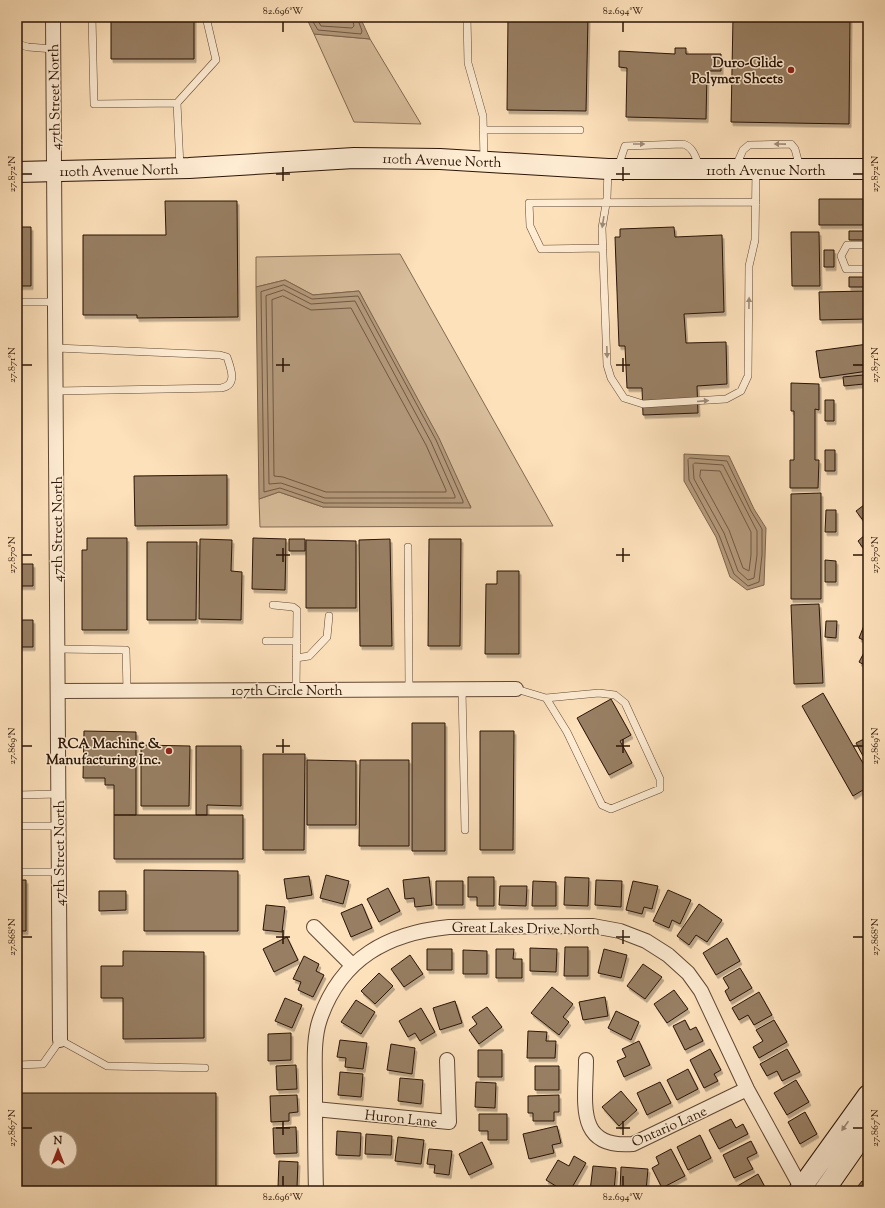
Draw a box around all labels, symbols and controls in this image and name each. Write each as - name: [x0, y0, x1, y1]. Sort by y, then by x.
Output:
- text: 82.696°W: [263, 4, 303, 19]
- text: 82.694°W: [603, 4, 643, 19]
- street label: 47th Street North: [45, 44, 67, 150]
- place label: Duro-Glide Polymer Sheets: [691, 54, 783, 90]
- marker: Duro-Glide Polymer Sheets: [786, 65, 796, 75]
- one-way arrow: [633, 141, 646, 147]
- one-way arrow: [773, 141, 786, 147]
- street label: 110th Avenue North: [382, 150, 502, 174]
- text: 27.872°N: [5, 156, 20, 192]
- text: 27.872°N: [868, 156, 883, 192]
- street label: 110th Avenue North: [59, 161, 179, 183]
- street label: 110th Avenue North: [706, 162, 826, 182]
- one-way arrow: [600, 216, 606, 228]
- one-way arrow: [745, 297, 752, 309]
- one-way arrow: [604, 346, 610, 359]
- text: 27.871°N: [5, 347, 20, 383]
- text: 27.871°N: [868, 347, 883, 383]
- one-way arrow: [697, 398, 709, 404]
- street label: 47th Street North: [49, 476, 69, 582]
- text: 27.870°N: [5, 536, 20, 574]
- text: 27.870°N: [868, 536, 883, 574]
- street label: 107th Circle North: [231, 682, 343, 702]
- text: 27.869°N: [5, 728, 20, 764]
- text: 27.869°N: [868, 728, 883, 764]
- place label: RCA Machine & Manufacturing Inc.: [46, 735, 162, 771]
- marker: RCA Machine & Manufacturing Inc.: [164, 746, 174, 756]
- street label: 47th Street North: [51, 800, 71, 906]
- text: 27.868°N: [5, 918, 20, 956]
- text: 27.868°N: [868, 918, 883, 956]
- street label: Great Lakes Drive North: [452, 919, 600, 941]
- street label: Ontario Lane: [629, 1102, 711, 1153]
- street label: Huron Lane: [364, 1106, 438, 1134]
- text: 27.867°N: [5, 1109, 20, 1147]
- text: 27.867°N: [868, 1109, 883, 1147]
- one-way arrow: [840, 1121, 849, 1132]
- north arrow: [38, 1130, 78, 1170]
- text: N: [53, 1133, 63, 1149]
- text: 82.696°W: [263, 1190, 303, 1205]
- text: 82.694°W: [603, 1190, 643, 1205]

